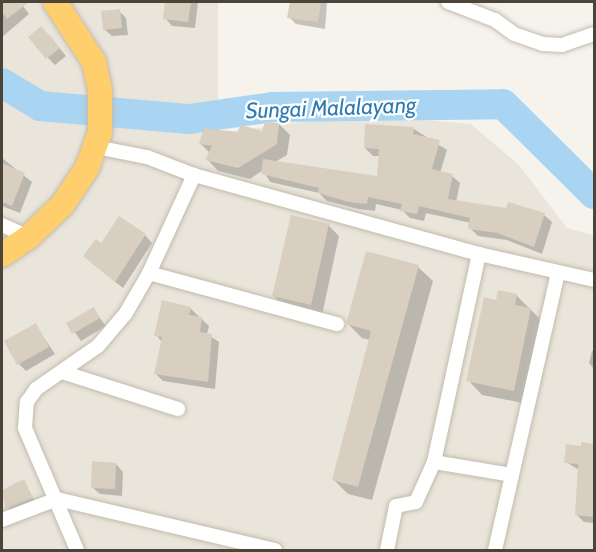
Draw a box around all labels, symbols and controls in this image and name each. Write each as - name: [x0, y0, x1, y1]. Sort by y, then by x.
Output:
- water label: Sungai Malalayang: [245, 92, 417, 124]

